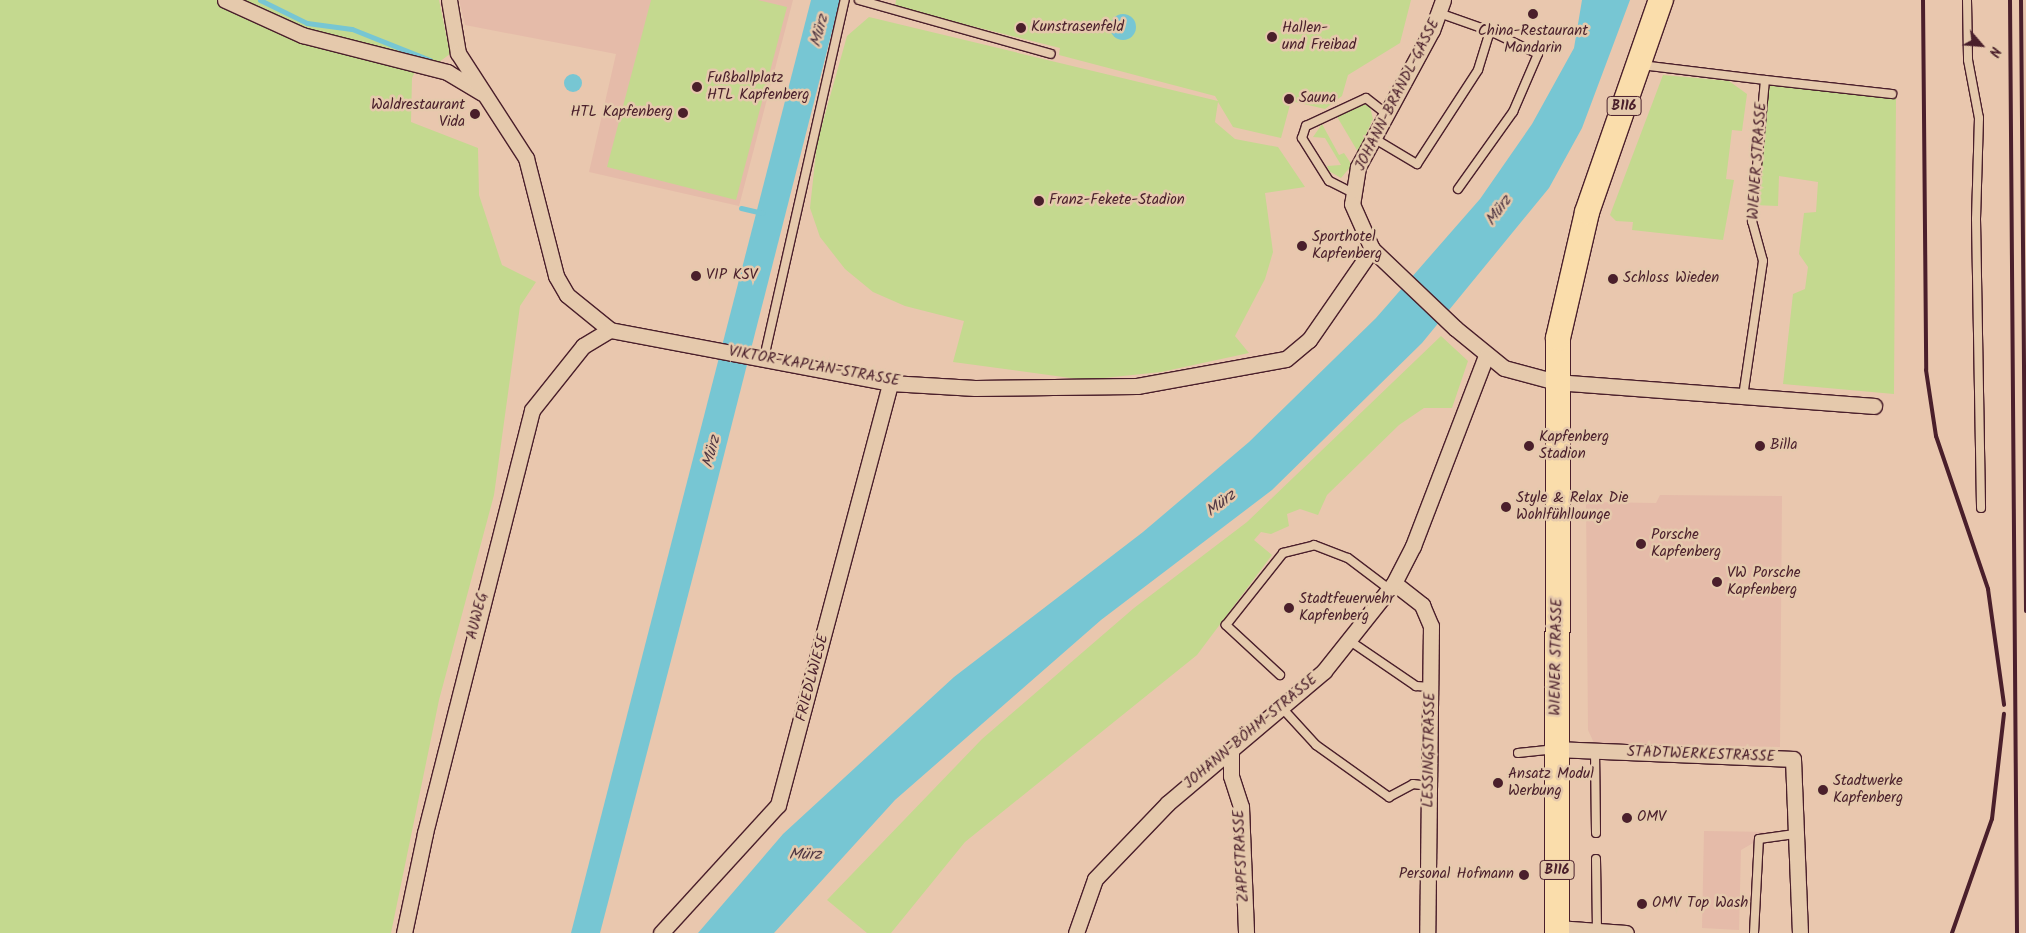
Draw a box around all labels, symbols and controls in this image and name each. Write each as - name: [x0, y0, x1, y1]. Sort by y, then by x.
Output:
- marker: China-Restaurant Mandarin: [1527, 8, 1539, 20]
- water label: Mürz: [807, 13, 833, 49]
- street label: JOHANN-BRANDL-GASSE: [1352, 16, 1444, 174]
- place label: Kunstrasenfeld: [1031, 19, 1124, 37]
- place label: Hallen- und Freibad: [1282, 19, 1356, 54]
- north arrow: [1956, 20, 2006, 70]
- marker: Kunstrasenfeld: [1015, 22, 1027, 34]
- place label: China-Restaurant Mandarin: [1478, 22, 1588, 57]
- marker: Hallen- und Freibad: [1266, 31, 1278, 43]
- text: N: [1983, 43, 2006, 61]
- place label: Fußballplatz HTL Kapfenberg: [707, 69, 809, 104]
- marker: Fußballplatz HTL Kapfenberg: [691, 81, 703, 93]
- place label: Sauna: [1299, 90, 1336, 108]
- marker: Sauna: [1283, 93, 1295, 105]
- road number: B116: [1606, 94, 1642, 118]
- place label: Waldrestaurant Vida: [371, 96, 465, 131]
- street label: WIENER STRASSE: [1745, 102, 1771, 220]
- place label: HTL Kapfenberg: [571, 104, 673, 122]
- marker: HTL Kapfenberg: [677, 107, 689, 119]
- marker: Waldrestaurant Vida: [469, 108, 481, 120]
- place label: Franz-Fekete-Stadion: [1049, 192, 1185, 210]
- water label: Mürz: [1482, 192, 1516, 230]
- marker: Franz-Fekete-Stadion: [1033, 195, 1045, 207]
- place label: Sporthotel Kapfenberg: [1312, 228, 1382, 263]
- marker: Sporthotel Kapfenberg: [1296, 240, 1308, 252]
- place label: VIP KSV: [706, 267, 758, 285]
- marker: VIP KSV: [690, 270, 702, 282]
- place label: Schloss Wieden: [1623, 270, 1719, 288]
- marker: Schloss Wieden: [1607, 273, 1619, 285]
- street label: VIKTOR-KAPLAN-STRASSE: [727, 343, 901, 391]
- place label: Kapfenberg Stadion: [1539, 428, 1609, 463]
- water label: Mürz: [699, 434, 725, 470]
- place label: Billa: [1770, 437, 1798, 455]
- marker: Kapfenberg Stadion: [1523, 440, 1535, 452]
- marker: Billa: [1754, 440, 1766, 452]
- water label: Mürz: [1202, 486, 1240, 522]
- place label: Style & Relax Die Wohlfühllounge: [1516, 489, 1628, 524]
- marker: Style & Relax Die Wohlfühllounge: [1500, 501, 1512, 513]
- place label: Porsche Kapfenberg: [1651, 526, 1721, 561]
- marker: Porsche Kapfenberg: [1635, 538, 1647, 550]
- place label: VW Porsche Kapfenberg: [1727, 564, 1800, 599]
- marker: VW Porsche Kapfenberg: [1711, 576, 1723, 588]
- place label: Stadtfeuerwehr Kapfenberg: [1299, 590, 1394, 625]
- street label: AUWEG: [463, 591, 493, 641]
- street label: WIENER STRASSE: [1547, 598, 1567, 716]
- marker: Stadtfeuerwehr Kapfenberg: [1283, 602, 1295, 614]
- street label: FRIEDLWIESE: [793, 632, 833, 724]
- street label: JOHANN-BÖHM-STRASSE: [1181, 671, 1321, 793]
- street label: LESSINGSTRASSE: [1420, 692, 1440, 808]
- street label: STADTWERKESTRASSE: [1627, 743, 1775, 767]
- place label: Ansatz Modul Werbung: [1508, 765, 1594, 800]
- place label: Stadtwerke Kapfenberg: [1833, 772, 1903, 807]
- marker: Ansatz Modul Werbung: [1492, 777, 1504, 789]
- marker: Stadtwerke Kapfenberg: [1817, 784, 1829, 796]
- street label: ZAPFSTRASSE: [1231, 809, 1253, 903]
- place label: OMV: [1637, 809, 1666, 827]
- marker: OMV: [1621, 812, 1633, 824]
- water label: Mürz: [789, 845, 821, 865]
- road number: B116: [1540, 858, 1574, 882]
- place label: Personal Hofmann: [1399, 866, 1514, 884]
- marker: Personal Hofmann: [1518, 869, 1530, 881]
- place label: OMV Top Wash: [1652, 895, 1748, 913]
- marker: OMV Top Wash: [1636, 898, 1648, 910]

